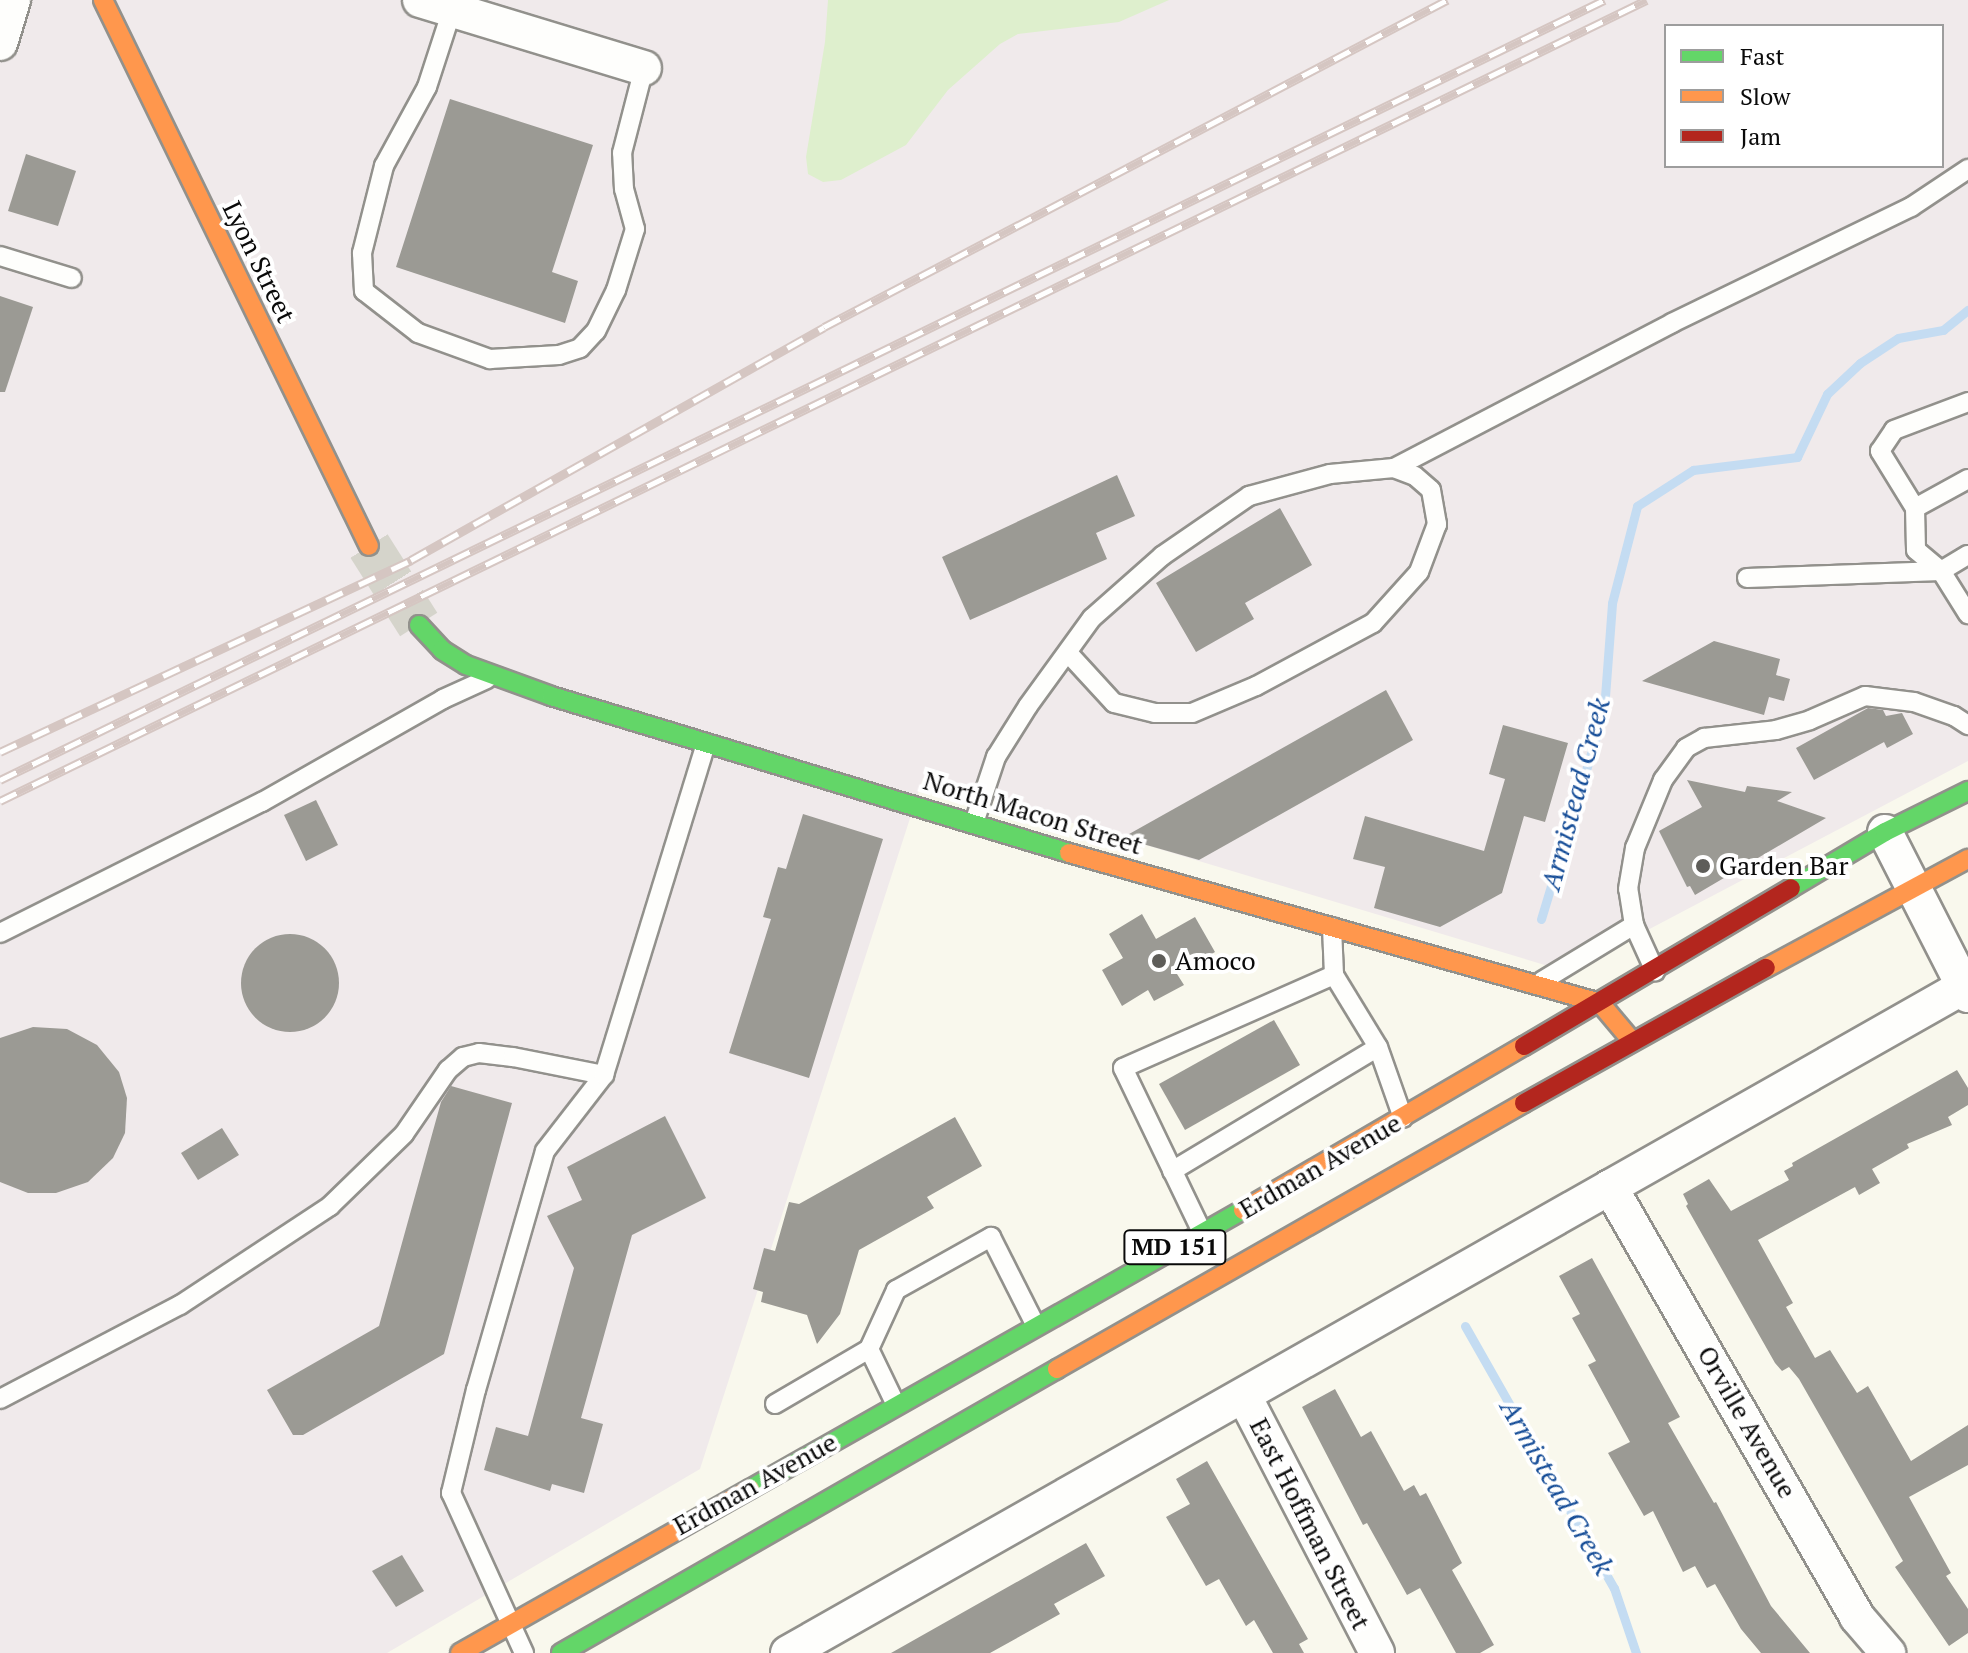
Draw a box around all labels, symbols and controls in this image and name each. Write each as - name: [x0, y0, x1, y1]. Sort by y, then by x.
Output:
- legend: [1664, 24, 1944, 168]
- text: Fast: [1740, 40, 1784, 72]
- text: Slow: [1740, 80, 1791, 112]
- text: Jam: [1740, 120, 1781, 152]
- street label: Lyon Street: [216, 196, 302, 328]
- water label: Armistead Creek: [1533, 694, 1617, 894]
- street label: North Macon Street: [920, 765, 1146, 861]
- place label: Garden Bar: [1719, 850, 1848, 882]
- marker: Garden Bar: [1694, 857, 1712, 875]
- place label: Amoco: [1175, 945, 1256, 977]
- marker: Amoco: [1150, 952, 1168, 970]
- street label: Erdman Avenue: [1233, 1107, 1407, 1225]
- road number: MD 151: [1123, 1227, 1227, 1267]
- street label: Orville Avenue: [1691, 1340, 1803, 1504]
- water label: Armistead Creek: [1493, 1393, 1621, 1581]
- street label: East Hoffman Street: [1243, 1413, 1377, 1635]
- street label: Erdman Avenue: [668, 1426, 842, 1542]

